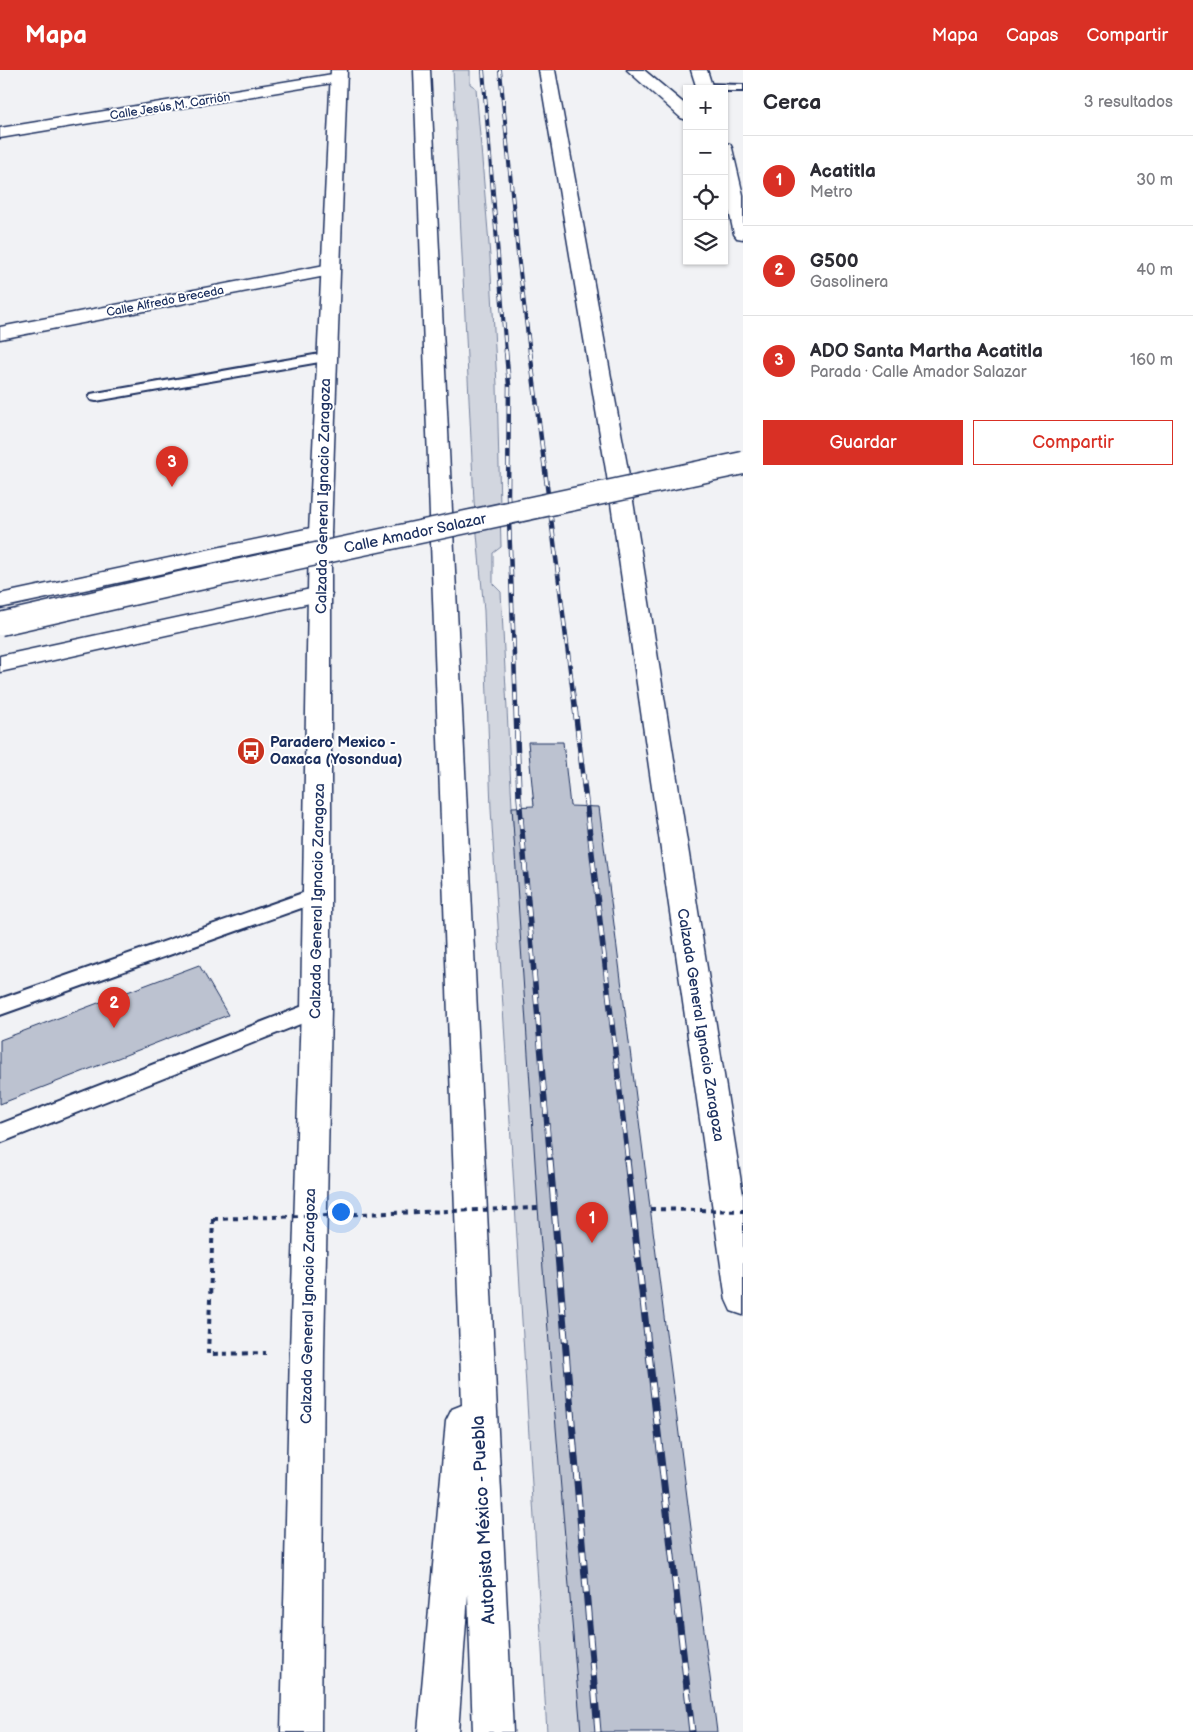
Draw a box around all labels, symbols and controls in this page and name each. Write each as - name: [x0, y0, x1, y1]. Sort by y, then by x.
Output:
- text: Mapa: [25, 21, 87, 50]
- text: Mapa: [932, 25, 978, 46]
- text: Capas: [1006, 25, 1059, 46]
- text: Compartir: [1087, 25, 1168, 46]
- map controls: [683, 85, 728, 265]
- button: +: [683, 85, 728, 130]
- street label: Calle Jesús M. Carrión: [109, 90, 231, 123]
- text: Cerca: [763, 90, 821, 115]
- text: 3 resultados: [1084, 93, 1173, 112]
- button: −: [683, 130, 728, 175]
- text: Acatitla: [810, 160, 876, 183]
- text: 1: [776, 171, 782, 190]
- text: 30 m: [1136, 171, 1173, 190]
- button: locate: [683, 175, 728, 220]
- text: Metro: [810, 183, 853, 202]
- button: layers: [683, 220, 728, 265]
- text: G500: [810, 250, 859, 273]
- text: 2: [774, 261, 784, 280]
- text: 40 m: [1136, 261, 1173, 280]
- text: Gasolinera: [810, 273, 888, 292]
- street label: Calle Alfredo Breceda: [105, 283, 225, 320]
- text: ADO Santa Martha Acatitla: [810, 340, 1043, 363]
- text: 3: [774, 351, 784, 370]
- text: 160 m: [1130, 351, 1173, 370]
- text: Parada · Calle Amador Salazar: [810, 363, 1027, 382]
- street label: Calzada General Ignacio Zaragoza: [312, 378, 335, 614]
- button: Guardar: [763, 420, 963, 465]
- button: Compartir: [973, 420, 1173, 465]
- pin: 3: [156, 446, 188, 487]
- street label: Calle Amador Salazar: [342, 509, 489, 558]
- place label: Paradero Mexico - Oaxaca (Yosondua): [270, 733, 402, 769]
- bus stop icon: Paradero Mexico - Oaxaca (Yosondua): [236, 736, 266, 766]
- street label: Calzada General Ignacio Zaragoza: [306, 783, 329, 1019]
- street label: Calzada General Ignacio Zaragoza: [673, 907, 728, 1143]
- pin: 2: [98, 987, 130, 1028]
- street label: Calzada General Ignacio Zaragoza: [297, 1188, 320, 1424]
- your location: [328, 1199, 354, 1225]
- pin: 1: [576, 1202, 608, 1243]
- street label: Autopista México - Puebla: [468, 1415, 499, 1625]

